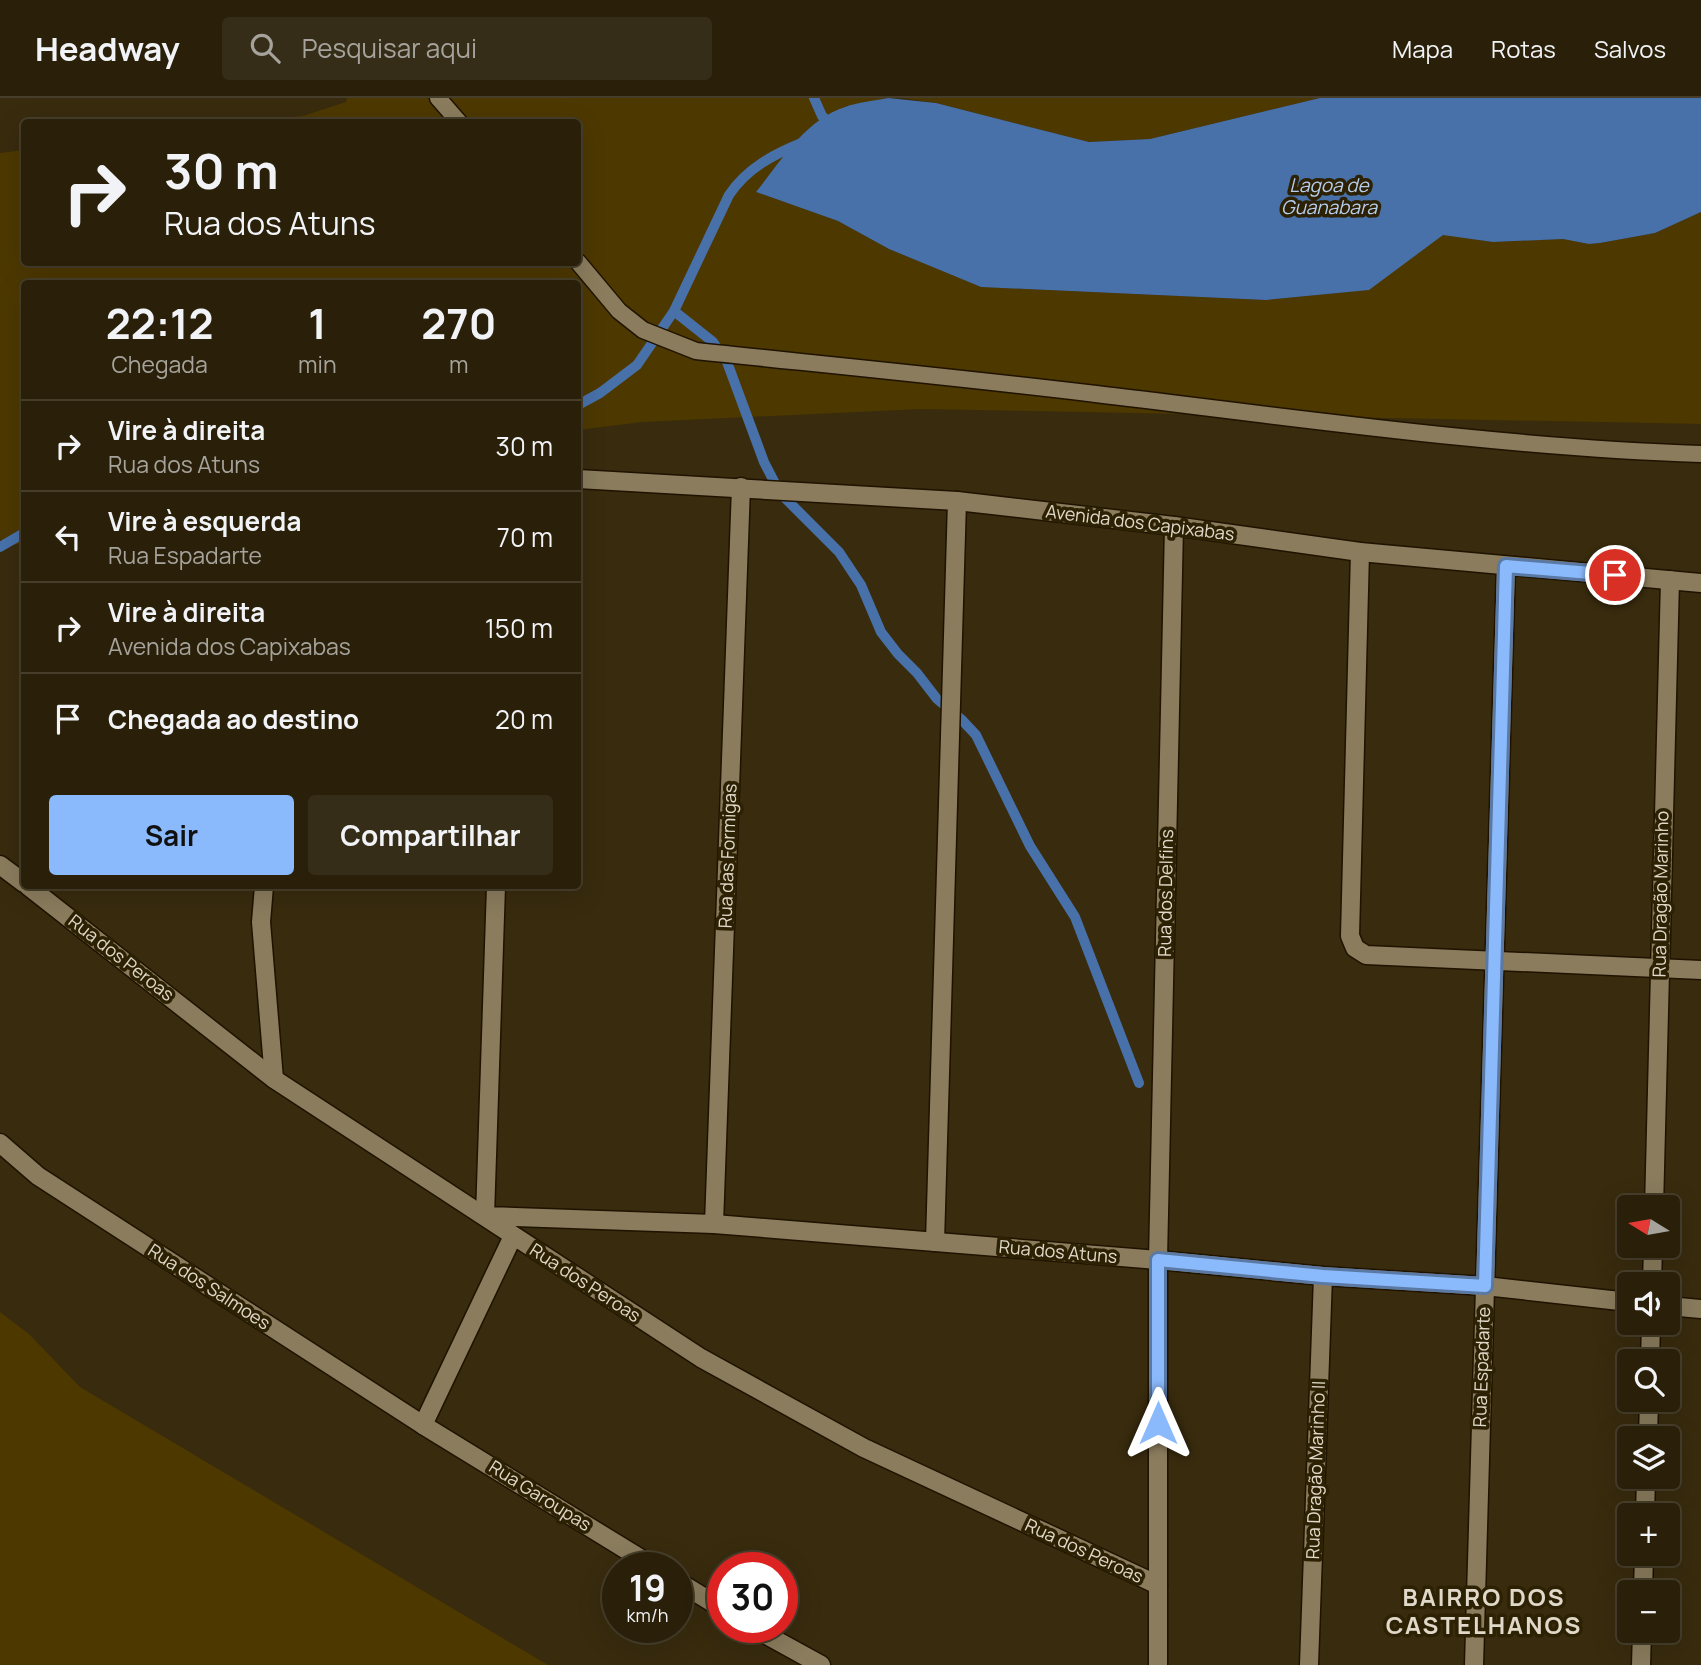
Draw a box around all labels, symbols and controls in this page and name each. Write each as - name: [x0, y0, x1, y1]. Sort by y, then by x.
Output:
- search box: [222, 17, 712, 80]
- text: Headway: [35, 26, 180, 71]
- icon: search: [246, 29, 284, 67]
- text: Pesquisar aqui: [302, 30, 477, 66]
- text: Mapa: [1392, 32, 1453, 65]
- text: Rotas: [1491, 32, 1556, 65]
- text: Salvos: [1594, 32, 1666, 65]
- text: 30 m: [164, 137, 279, 204]
- icon: right: [49, 147, 140, 238]
- water label: Lagoa de Guanabara: [1281, 172, 1378, 220]
- text: Rua dos Atuns: [164, 201, 376, 245]
- text: 22:12: [106, 294, 213, 352]
- text: 1: [308, 294, 327, 352]
- text: 270: [421, 294, 496, 352]
- text: Chegada: [111, 348, 208, 380]
- text: min: [298, 348, 337, 380]
- text: m: [449, 348, 469, 380]
- text: Vire à direita: [108, 412, 265, 448]
- icon: right: [49, 427, 87, 465]
- text: 30 m: [496, 428, 553, 464]
- text: Rua dos Atuns: [108, 448, 260, 480]
- street label: Avenida dos Capixabas: [1044, 499, 1236, 546]
- text: Vire à esquerda: [108, 503, 301, 539]
- icon: left: [49, 518, 87, 556]
- text: 70 m: [497, 519, 553, 555]
- text: Rua Espadarte: [108, 539, 262, 571]
- pin: [1585, 545, 1645, 605]
- icon: arrive: [1596, 556, 1634, 594]
- text: Vire à direita: [108, 594, 265, 630]
- icon: right: [49, 609, 87, 647]
- text: 150 m: [485, 610, 553, 646]
- text: Avenida dos Capixabas: [108, 630, 351, 662]
- icon: arrive: [49, 700, 87, 738]
- text: Chegada ao destino: [108, 701, 359, 737]
- text: 20 m: [495, 701, 553, 737]
- street label: Rua das Formigas: [712, 783, 742, 929]
- button: Sair: [49, 795, 294, 875]
- button: Compartilhar: [308, 795, 553, 875]
- street label: Rua Dragão Marinho: [1647, 810, 1673, 977]
- street label: Rua dos Delfins: [1152, 829, 1178, 957]
- street label: Rua dos Peroas: [64, 908, 179, 1006]
- north arrow: [1617, 1195, 1680, 1258]
- map controls: [1617, 1195, 1680, 1643]
- street label: Rua dos Atuns: [998, 1234, 1118, 1268]
- street label: Rua dos Peroas: [525, 1237, 646, 1327]
- street label: Rua dos Salmoes: [144, 1238, 275, 1335]
- button: sound: [1617, 1272, 1680, 1335]
- street label: Rua Espadarte: [1467, 1306, 1495, 1428]
- button: search: [1617, 1349, 1680, 1412]
- street label: Rua Dragão Marinho II: [1300, 1380, 1330, 1560]
- position arrow: [1121, 1386, 1195, 1460]
- button: layers: [1617, 1426, 1680, 1489]
- street label: Rua Garoupas: [485, 1454, 596, 1536]
- button: +: [1617, 1503, 1680, 1566]
- street label: Rua dos Peroas: [1022, 1512, 1147, 1588]
- speed limit sign: 30: [707, 1552, 798, 1643]
- text: 19: [629, 1564, 666, 1612]
- district label: BAIRRO DOS CASTELHANOS: [1386, 1580, 1582, 1641]
- button: −: [1617, 1580, 1680, 1643]
- text: km/h: [627, 1603, 668, 1627]

